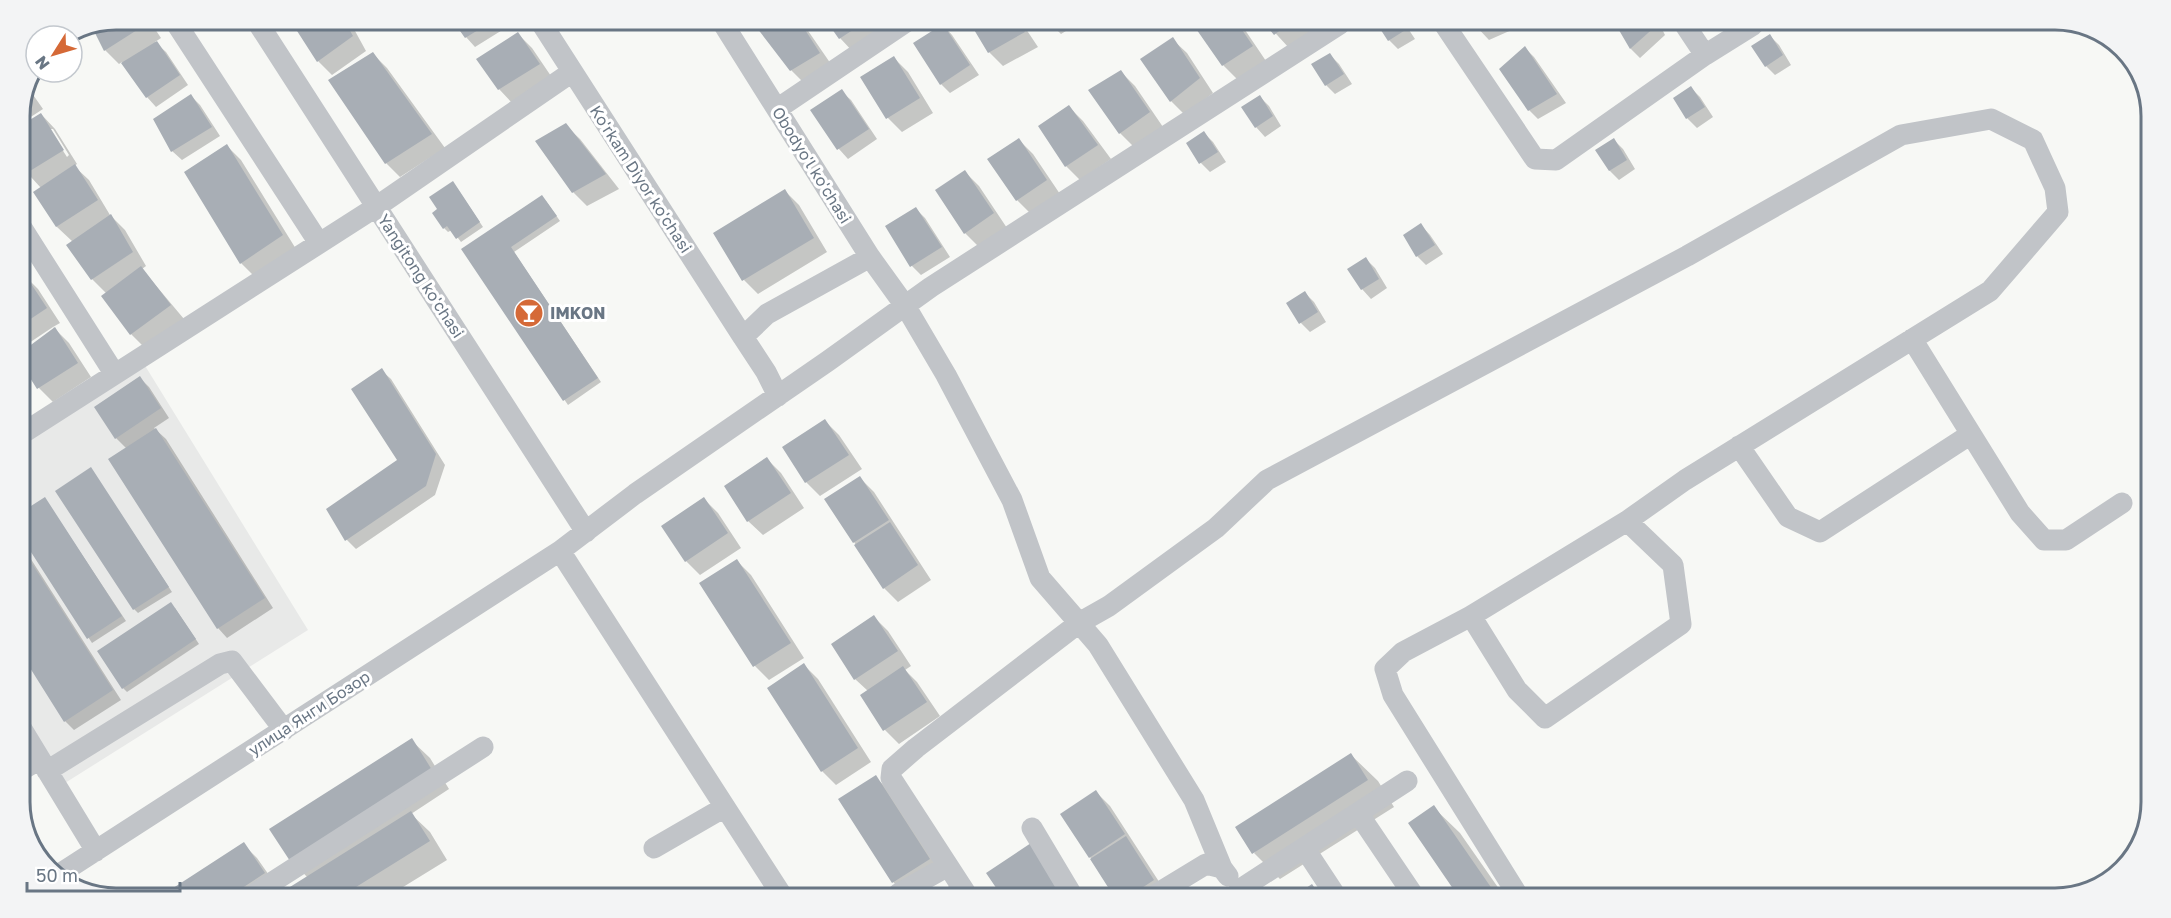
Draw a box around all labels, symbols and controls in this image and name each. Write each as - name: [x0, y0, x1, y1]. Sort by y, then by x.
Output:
- north arrow: [24, 24, 84, 84]
- text: N: [30, 52, 54, 74]
- street label: Ko'rkam Diyor ko'chasi: [586, 101, 696, 257]
- street label: Obodyo'l ko'chasi: [768, 103, 856, 227]
- street label: Yangitong ko'chasi: [374, 210, 468, 342]
- bar icon: IMKON: [513, 297, 545, 329]
- place label: IMKON: [550, 303, 605, 323]
- street label: улица Янги Бозор: [245, 666, 374, 760]
- scale bar: [27, 855, 180, 893]
- text: 50 m: [36, 864, 78, 886]

